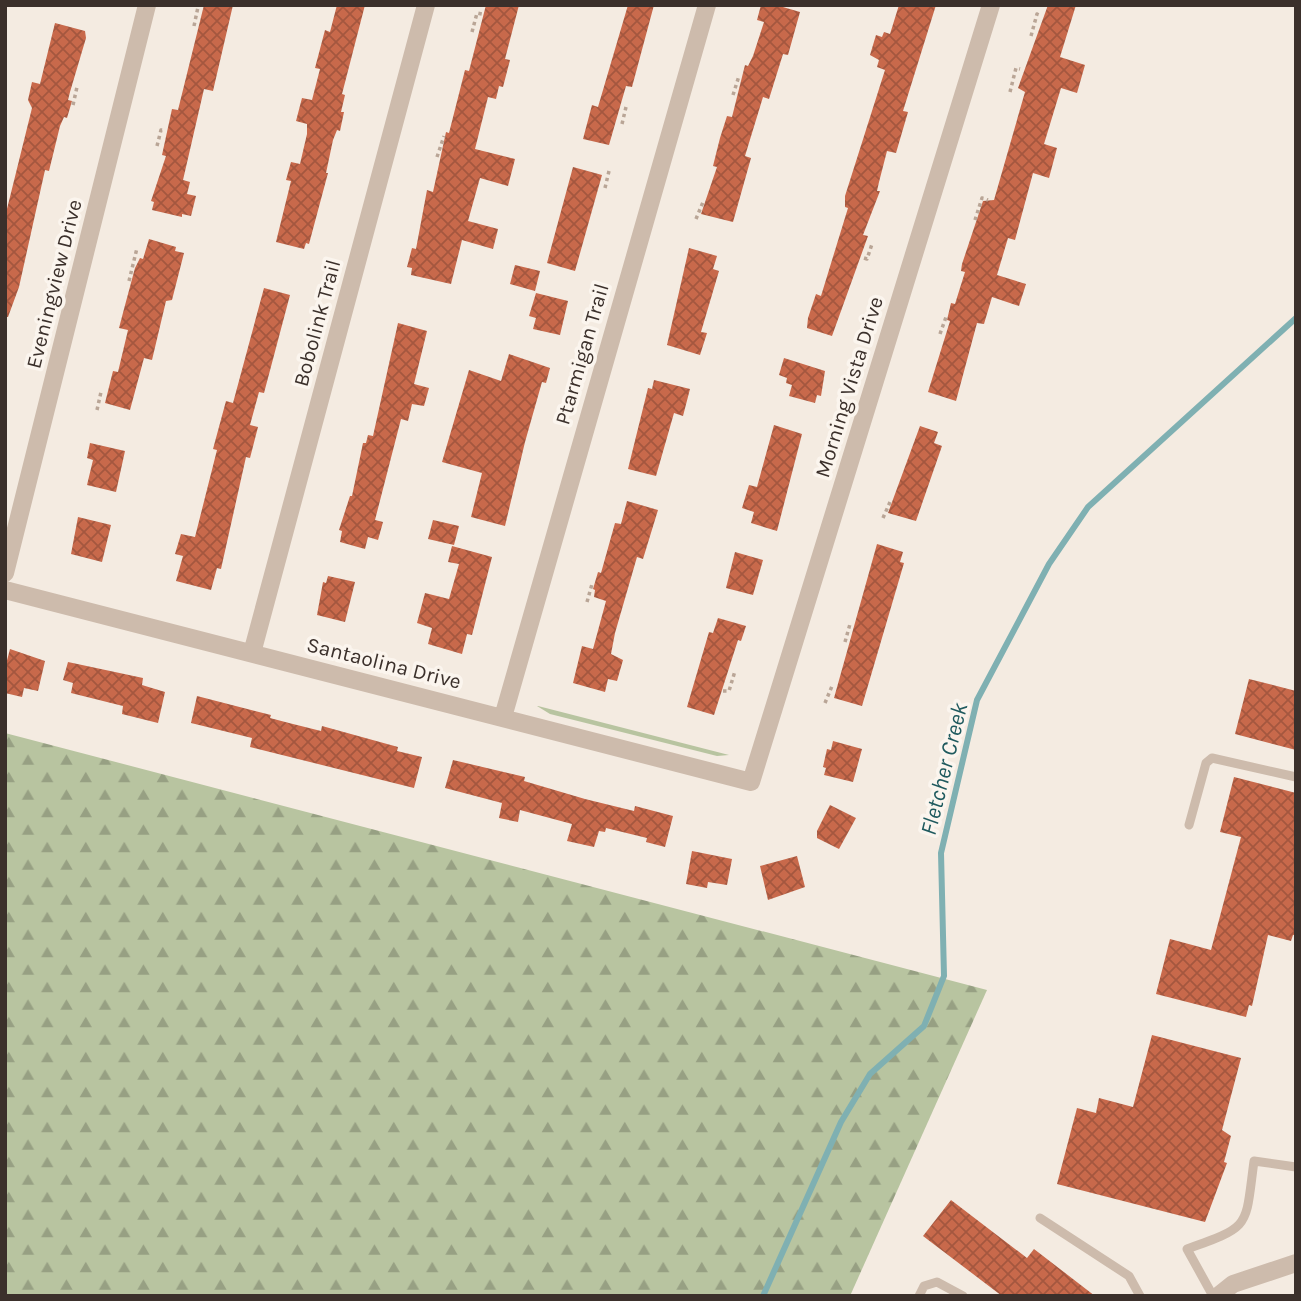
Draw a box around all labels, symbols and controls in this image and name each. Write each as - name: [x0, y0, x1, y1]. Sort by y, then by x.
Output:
- street label: Eveningview Drive: [21, 197, 87, 371]
- street label: Bobolink Trail: [289, 257, 345, 389]
- street label: Ptarmigan Trail: [550, 281, 614, 427]
- street label: Morning Vista Drive: [810, 294, 888, 480]
- street label: Santaolina Drive: [304, 632, 464, 694]
- water label: Fletcher Creek: [915, 700, 974, 838]

